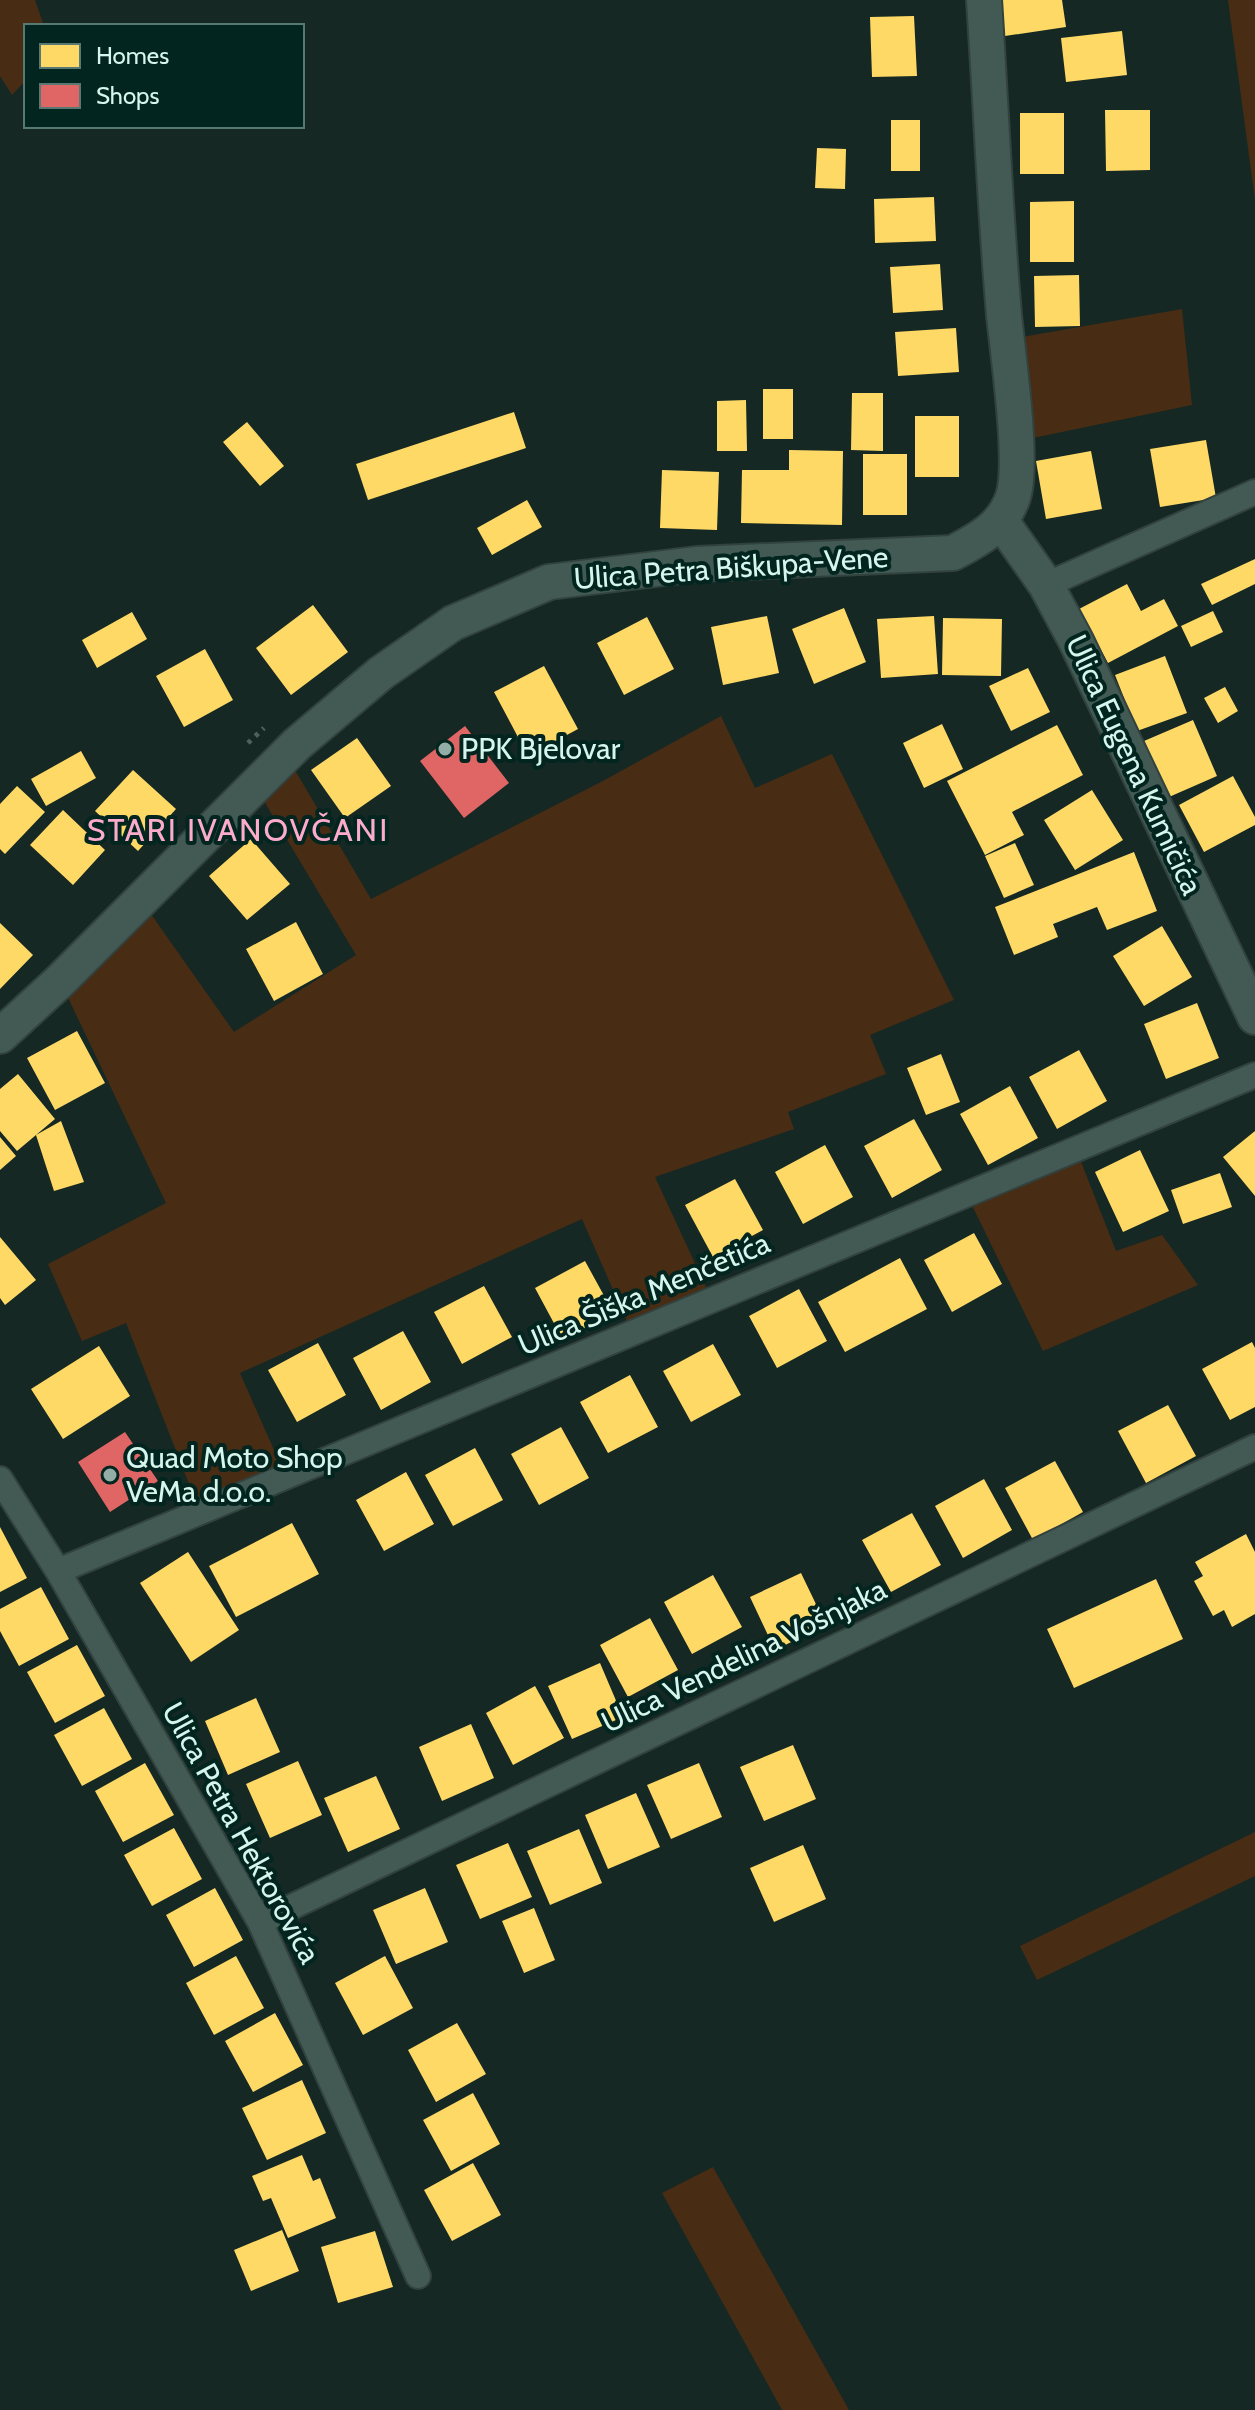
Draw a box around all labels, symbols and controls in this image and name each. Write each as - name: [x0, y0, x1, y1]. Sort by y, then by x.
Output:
- legend: [24, 24, 304, 128]
- text: Homes: [96, 41, 169, 70]
- text: Shops: [96, 81, 159, 110]
- street label: Ulica Petra Biškupa-Vene: [572, 538, 889, 597]
- street label: Ulica Eugena Kumičića: [1058, 629, 1211, 901]
- place label: PPK Bjelovar: [461, 730, 621, 767]
- marker: PPK Bjelovar: [436, 740, 454, 758]
- district label: STARI IVANOVČANI: [87, 810, 389, 849]
- street label: Ulica Šiška Menčetića: [512, 1224, 776, 1363]
- place label: Quad Moto Shop VeMa d.o.o.: [126, 1439, 343, 1510]
- marker: Quad Moto Shop VeMa d.o.o.: [101, 1466, 119, 1484]
- street label: Ulica Vendelina Vošnjaka: [595, 1570, 893, 1741]
- street label: Ulica Petra Hektorovića: [154, 1696, 329, 1970]

